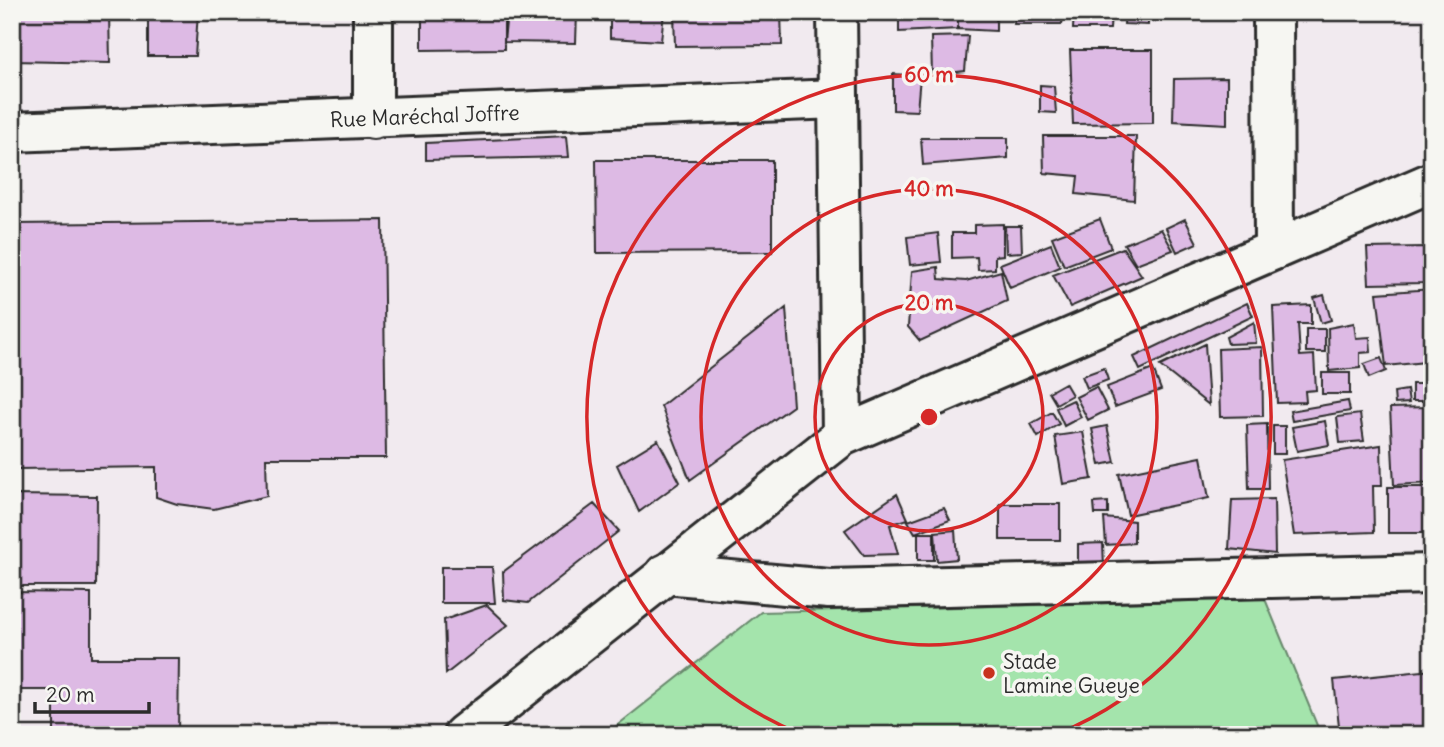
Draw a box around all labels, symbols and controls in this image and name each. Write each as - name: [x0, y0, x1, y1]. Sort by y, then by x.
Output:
- text: 60 m: [904, 61, 954, 88]
- street label: Rue Maréchal Joffre: [329, 98, 520, 133]
- text: 40 m: [904, 175, 954, 202]
- text: 20 m: [905, 289, 954, 316]
- centre of rings: [917, 405, 941, 429]
- place label: Stade Lamine Gueye: [1003, 648, 1140, 699]
- marker: Stade Lamine Gueye: [981, 665, 997, 681]
- scale bar: [35, 670, 149, 714]
- text: 20 m: [46, 681, 95, 708]

